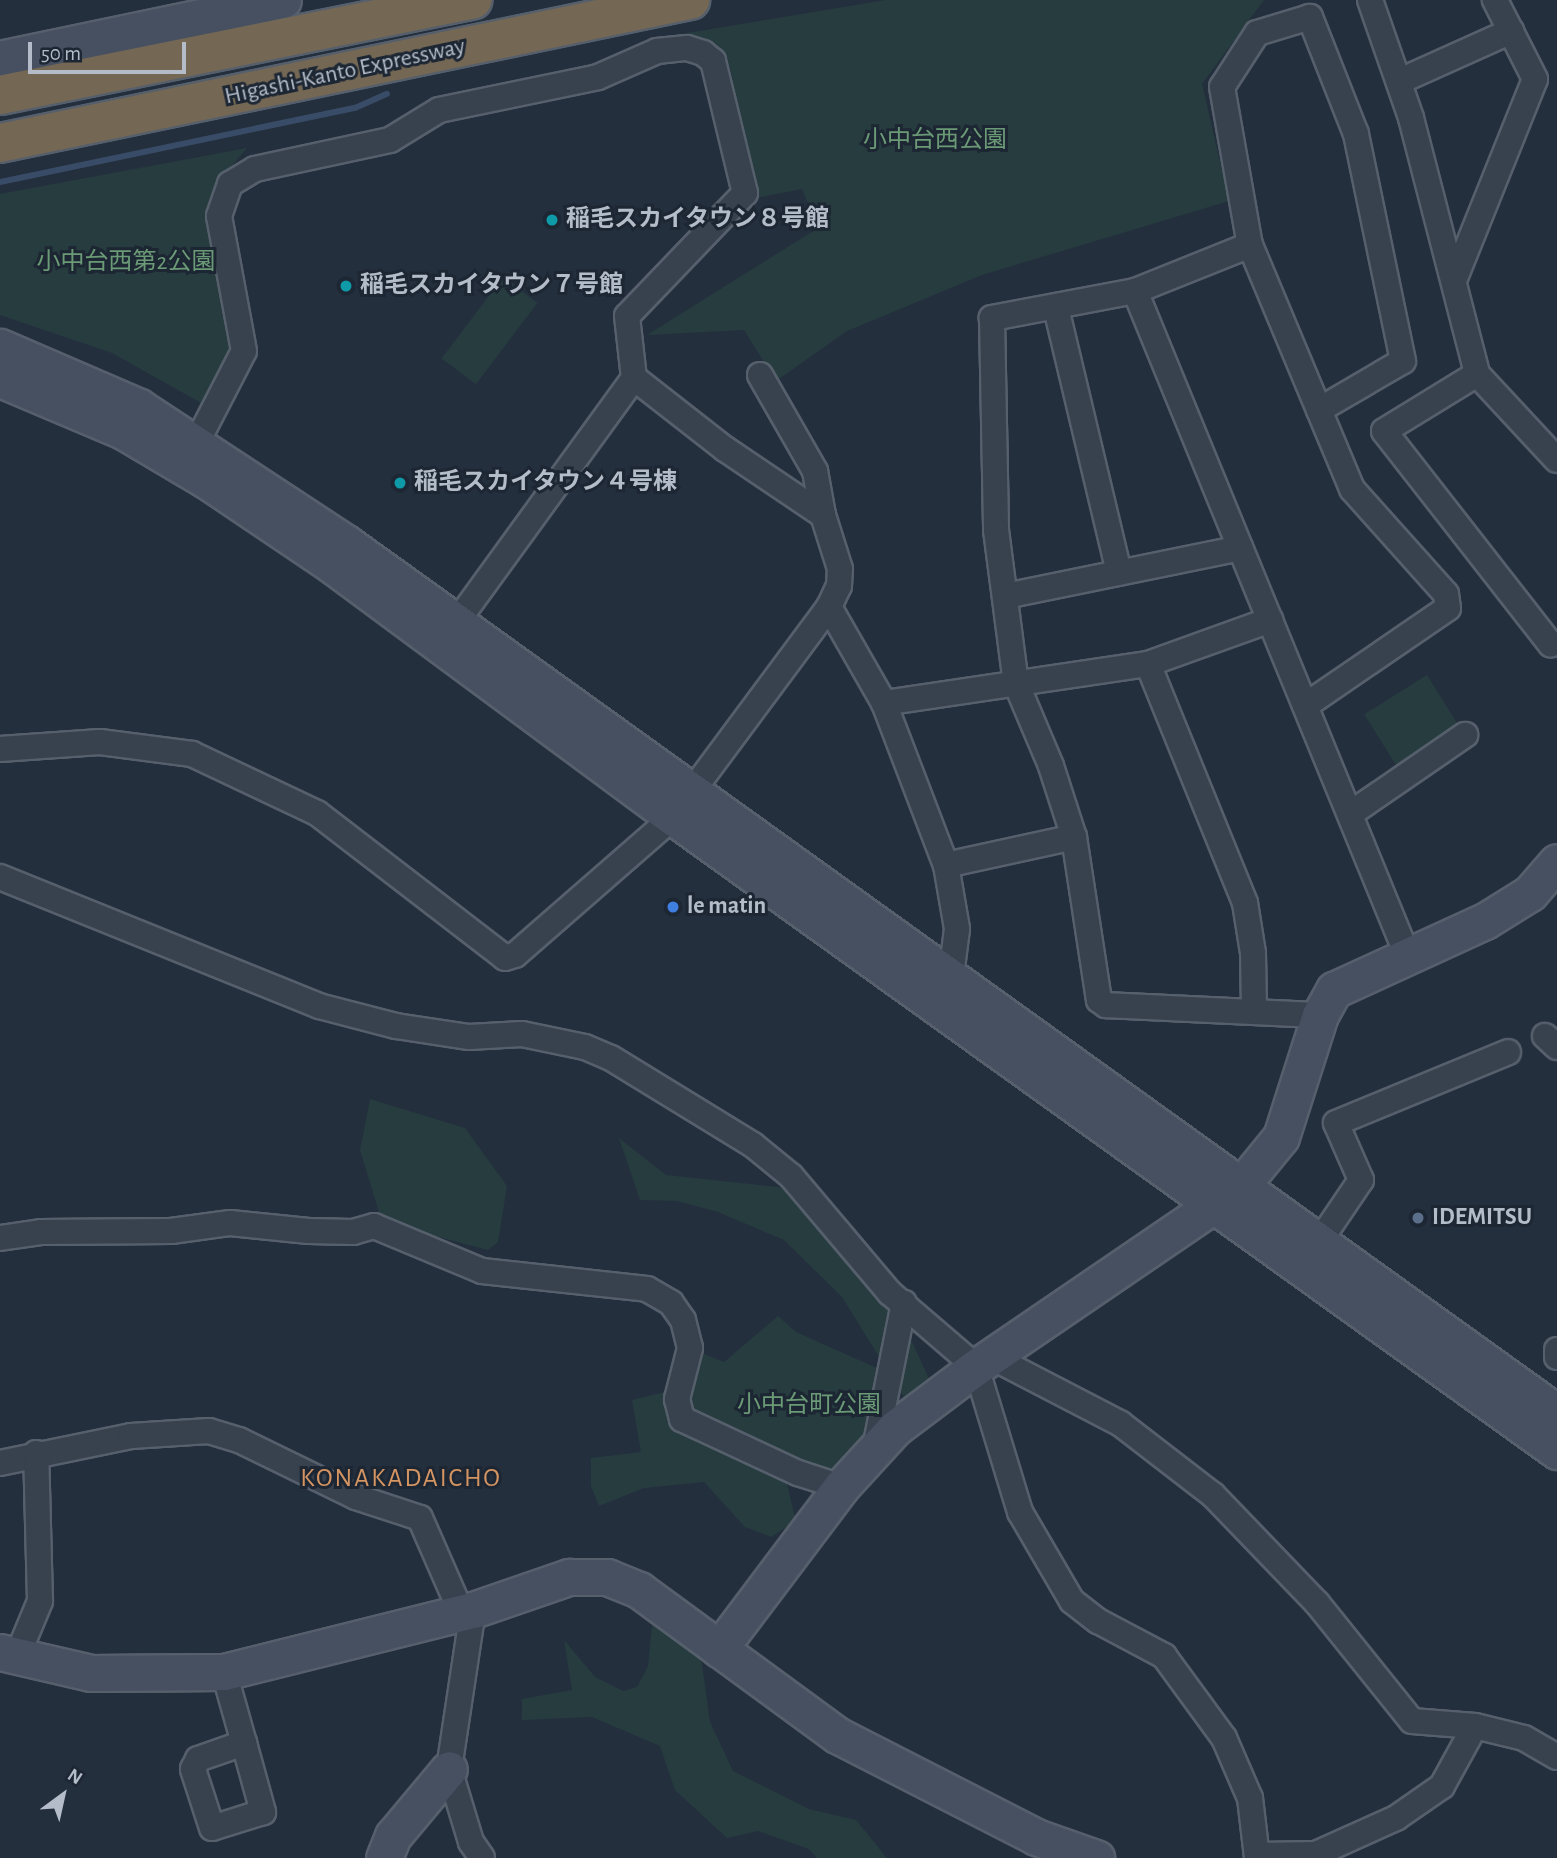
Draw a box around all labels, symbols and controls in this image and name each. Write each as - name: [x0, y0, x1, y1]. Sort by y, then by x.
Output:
- scale bar: [32, 28, 189, 72]
- street label: Higashi-Kanto Expressway: [222, 32, 468, 112]
- text: 50 m: [41, 43, 81, 64]
- park label: 小中台西公園: [863, 127, 1007, 155]
- place label: 稲毛スカイタウン８号館: [566, 206, 830, 234]
- marker: 稲毛スカイタウン８号館: [544, 212, 560, 228]
- park label: 小中台西第2公園: [37, 249, 215, 277]
- place label: 稲毛スカイタウン７号館: [360, 272, 624, 300]
- marker: 稲毛スカイタウン７号館: [338, 278, 354, 294]
- place label: 稲毛スカイタウン４号棟: [414, 469, 678, 497]
- marker: 稲毛スカイタウン４号棟: [392, 475, 408, 491]
- place label: le matin: [687, 893, 766, 921]
- marker: le matin: [665, 899, 681, 915]
- place label: IDEMITSU: [1432, 1204, 1532, 1232]
- marker: IDEMITSU: [1410, 1210, 1426, 1226]
- park label: 小中台町公園: [737, 1392, 881, 1420]
- district label: KONAKADAICHO: [302, 1463, 500, 1495]
- north arrow: [28, 1760, 98, 1830]
- text: N: [64, 1765, 85, 1789]

